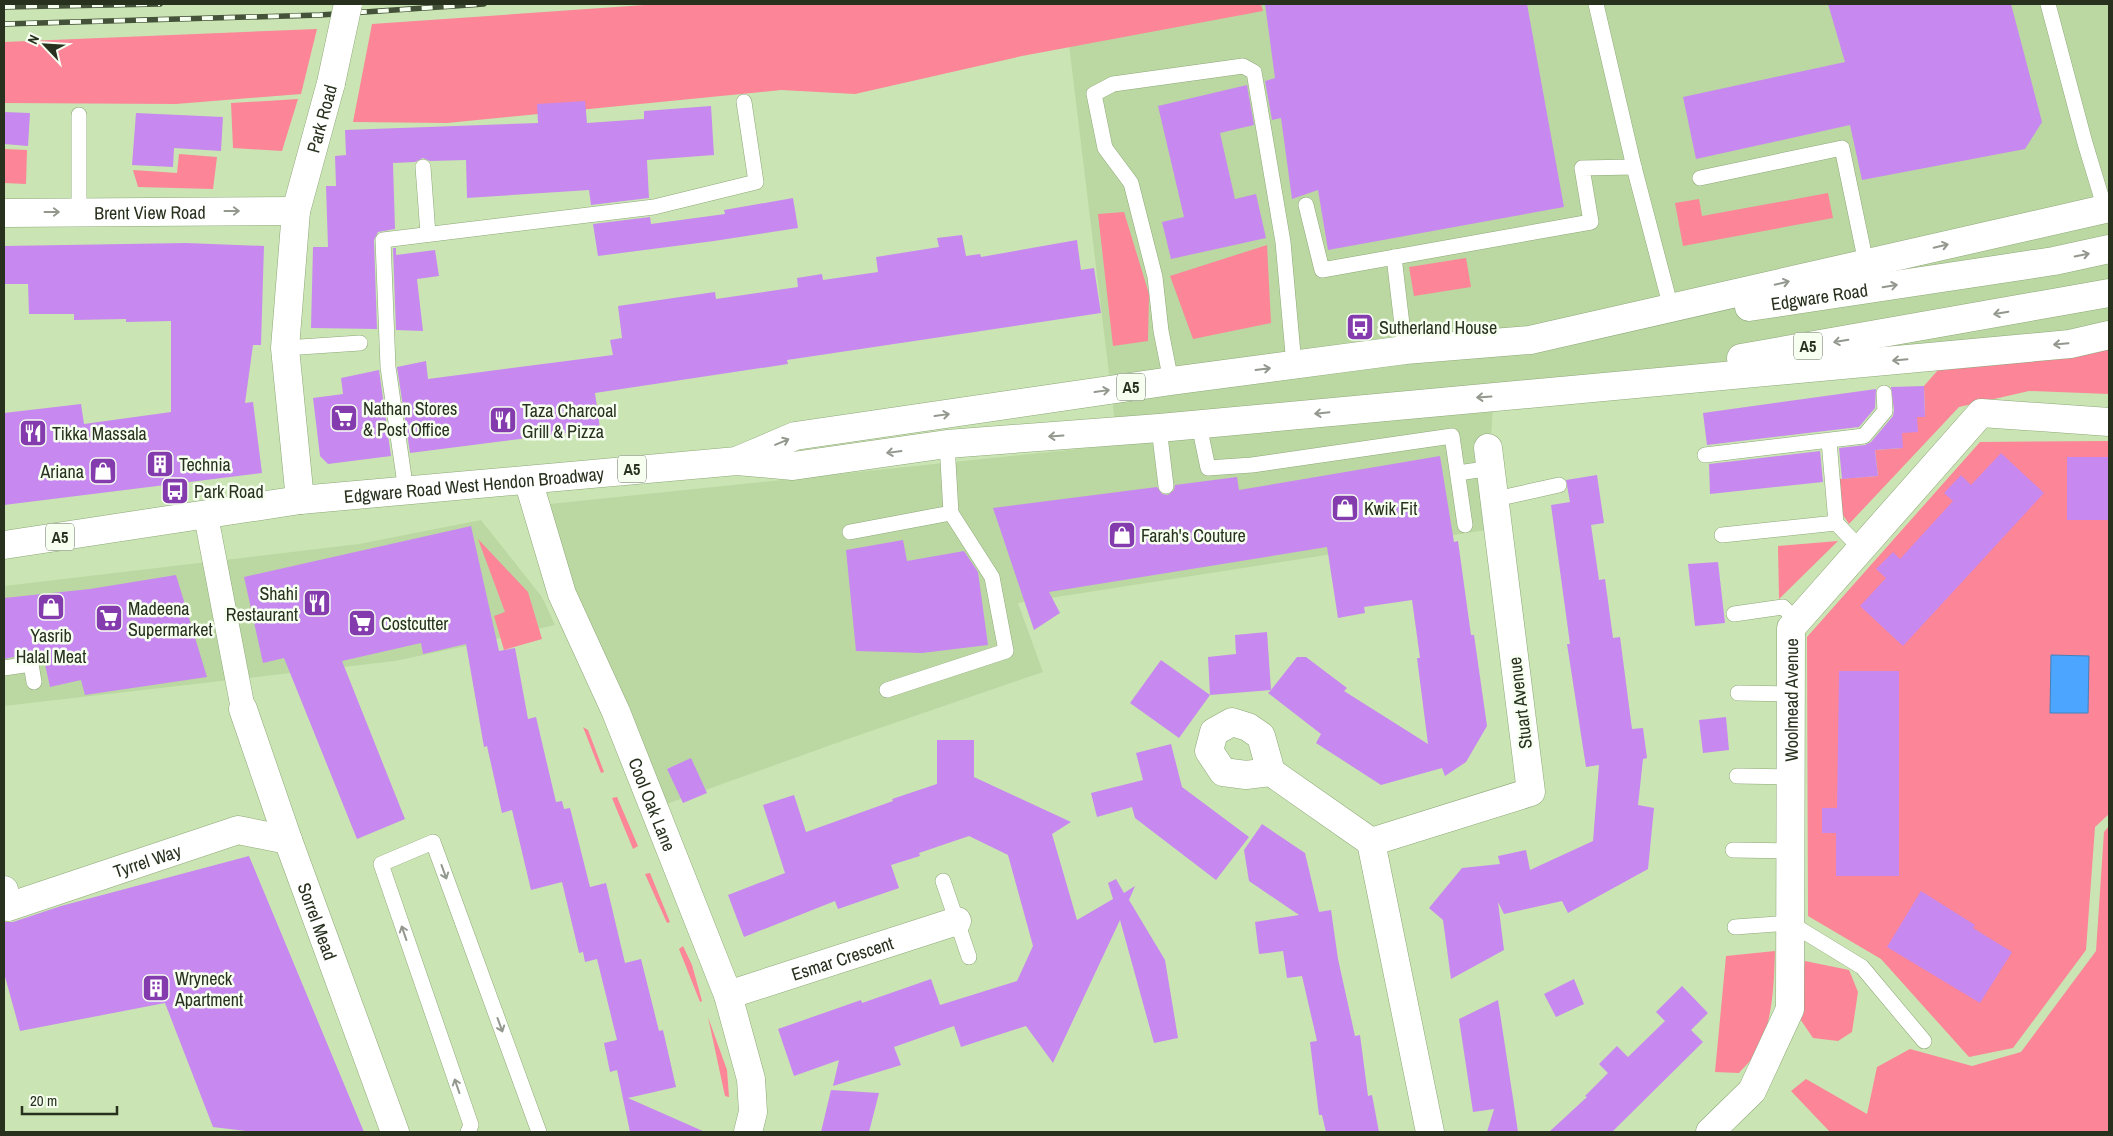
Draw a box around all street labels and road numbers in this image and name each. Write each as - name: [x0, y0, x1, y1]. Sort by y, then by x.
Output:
- street label: Park Road: [300, 82, 343, 156]
- street label: Brent View Road: [94, 199, 206, 225]
- street label: Edgware Road: [1769, 277, 1869, 316]
- road number: A5: [1794, 332, 1822, 360]
- road number: A5: [1117, 374, 1145, 401]
- road number: A5: [618, 456, 646, 482]
- street label: Edgware Road West Hendon Broadway: [343, 460, 606, 509]
- road number: A5: [46, 524, 74, 550]
- street label: Woolmead Avenue: [1778, 638, 1803, 762]
- street label: Stuart Avenue: [1502, 656, 1538, 750]
- street label: Cool Oak Lane: [623, 754, 682, 855]
- street label: Tyrrel Way: [110, 837, 185, 883]
- street label: Sorrel Mead: [292, 879, 343, 963]
- street label: Esmar Crescent: [788, 930, 896, 986]

